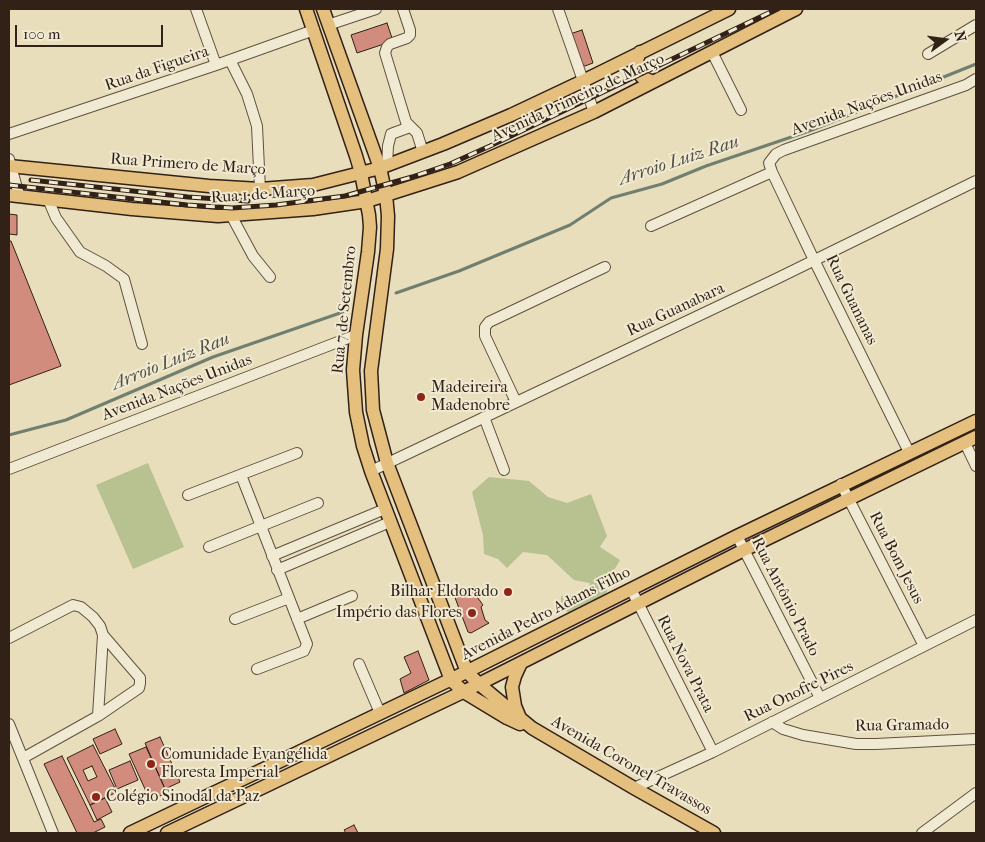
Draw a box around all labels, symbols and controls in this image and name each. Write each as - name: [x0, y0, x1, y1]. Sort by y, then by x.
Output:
- scale bar: [18, 15, 165, 47]
- north arrow: [920, 15, 970, 65]
- text: 100 m: [23, 25, 61, 43]
- text: N: [951, 29, 970, 43]
- street label: Rua da Figueira: [103, 42, 211, 96]
- street label: Avenida Primeiro de Março: [489, 49, 667, 147]
- street label: Avenida Nações Unidas: [789, 68, 945, 140]
- water label: Arroio Luiz Rau: [616, 131, 742, 191]
- street label: Rua Primero de Março: [110, 150, 266, 180]
- street label: Rua 1 de Março: [210, 182, 316, 208]
- street label: Rua 7 de Setembro: [329, 245, 361, 375]
- street label: Rua Guananas: [821, 252, 881, 348]
- street label: Rua Guanabara: [624, 279, 728, 341]
- water label: Arroio Luiz Rau: [109, 329, 233, 395]
- street label: Avenida Nações Unidas: [99, 351, 255, 425]
- place label: Madeireira Madenobre: [431, 378, 510, 416]
- marker: Madeireira Madenobre: [415, 391, 427, 403]
- street label: Rua Bom Jesus: [865, 509, 927, 607]
- street label: Rua Antônio Prado: [747, 534, 823, 660]
- street label: Avenida Pedro Adams Filho: [458, 563, 634, 665]
- place label: Bilhar Eldorado: [390, 582, 498, 602]
- marker: Bilhar Eldorado: [502, 586, 514, 598]
- place label: Império das Flores: [336, 603, 462, 623]
- marker: Império das Flores: [466, 607, 478, 619]
- street label: Rua Nova Prata: [652, 612, 718, 716]
- street label: Rua Onofre Pires: [741, 657, 857, 727]
- street label: Avenida Coronel Travassos: [547, 712, 715, 820]
- street label: Rua Gramado: [855, 716, 949, 736]
- place label: Comunidade Evangélida Floresta Imperial: [161, 745, 328, 783]
- marker: Comunidade Evangélida Floresta Imperial: [145, 758, 157, 770]
- place label: Colégio Sinodal da Paz: [106, 787, 259, 807]
- marker: Colégio Sinodal da Paz: [90, 791, 102, 803]

